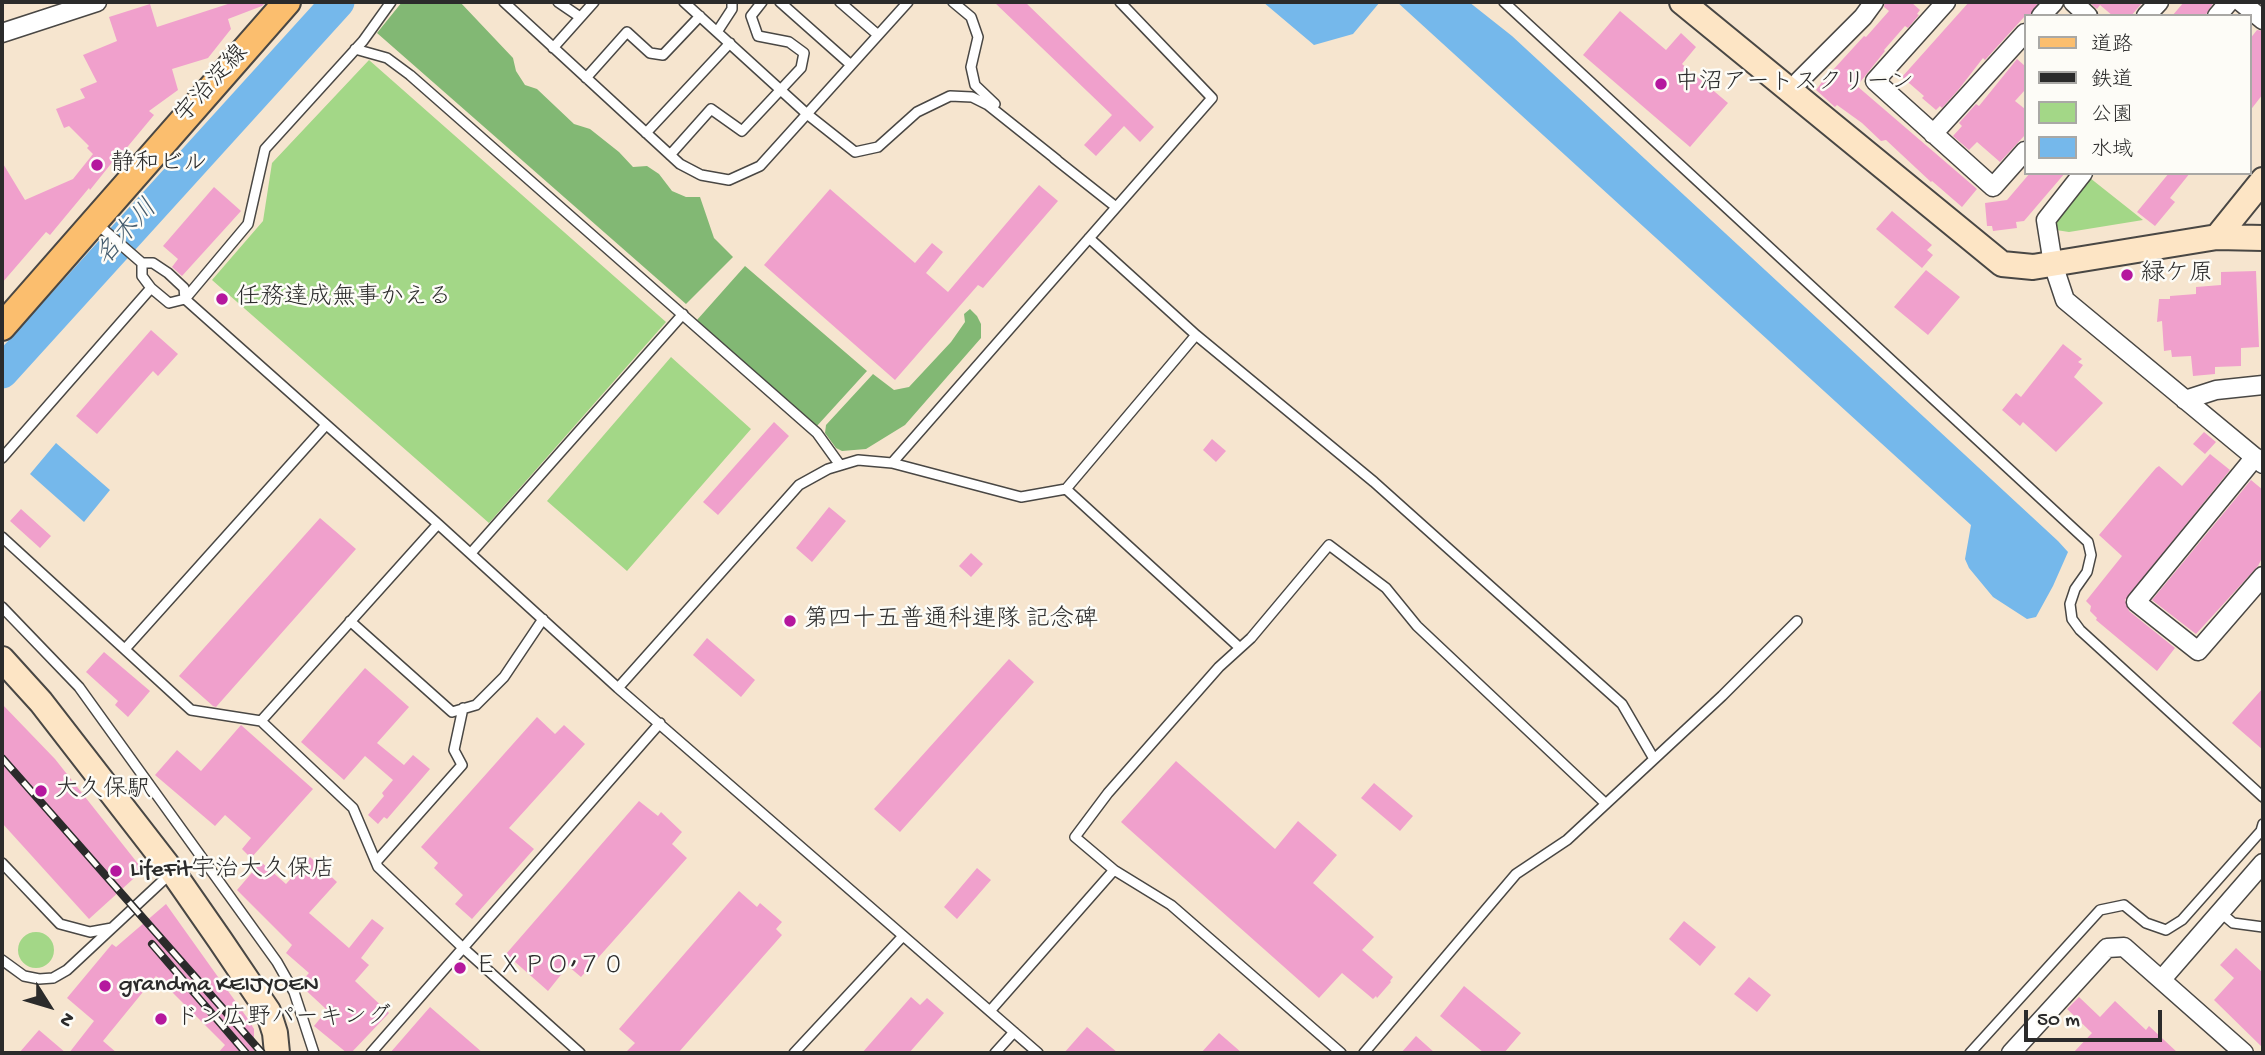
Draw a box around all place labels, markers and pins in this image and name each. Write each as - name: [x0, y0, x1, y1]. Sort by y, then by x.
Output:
- place label: 中沼アートスクリーン: [1675, 70, 1914, 98]
- marker: 中沼アートスクリーン: [1653, 76, 1669, 92]
- place label: 静和ビル: [111, 151, 207, 179]
- marker: 静和ビル: [89, 157, 105, 173]
- place label: 緑ケ原: [2141, 261, 2213, 289]
- marker: 緑ケ原: [2119, 267, 2135, 283]
- place label: 任務達成無事かえる: [236, 285, 452, 313]
- marker: 任務達成無事かえる: [214, 291, 230, 307]
- place label: 第四十五普通科連隊 記念碑: [804, 607, 1098, 635]
- marker: 第四十五普通科連隊 記念碑: [782, 613, 798, 629]
- place label: 大久保駅: [55, 777, 151, 805]
- marker: 大久保駅: [33, 783, 49, 799]
- place label: LifeFit宇治大久保店: [130, 857, 335, 885]
- marker: LifeFit宇治大久保店: [108, 863, 124, 879]
- place label: ＥＸＰＯ’７０: [474, 954, 626, 982]
- marker: ＥＸＰＯ’７０: [452, 960, 468, 976]
- place label: grandma KEIJYOEN: [119, 972, 319, 1000]
- marker: grandma KEIJYOEN: [97, 978, 113, 994]
- place label: ドン広野パーキング: [175, 1005, 391, 1033]
- marker: ドン広野パーキング: [153, 1011, 169, 1027]

